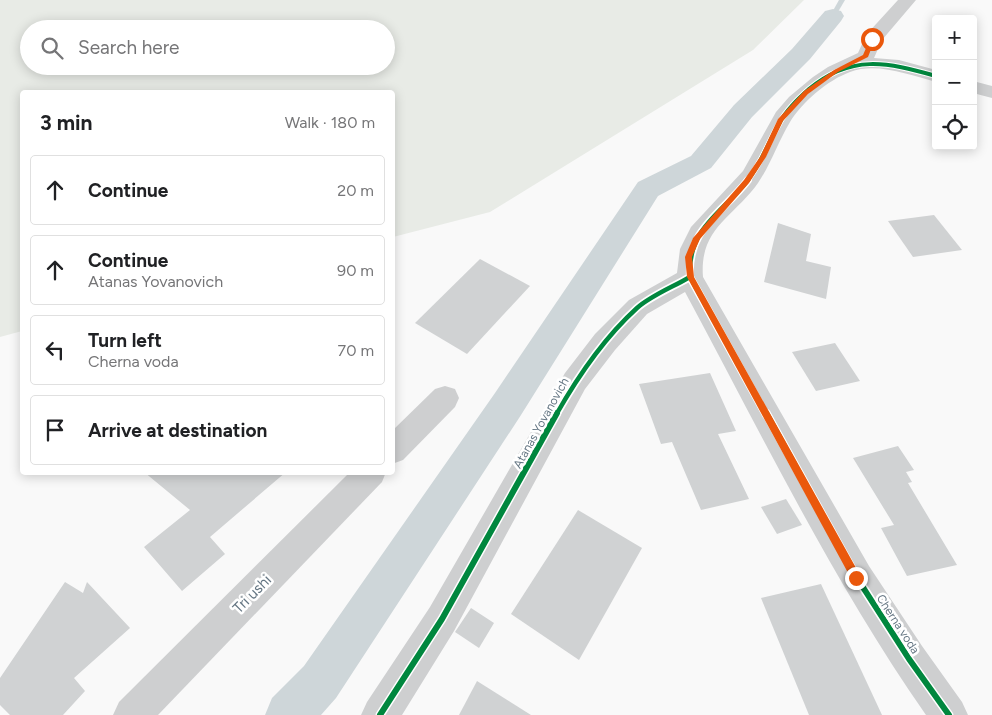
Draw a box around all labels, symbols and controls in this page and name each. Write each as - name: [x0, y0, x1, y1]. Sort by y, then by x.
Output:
- map controls: [932, 15, 977, 150]
- button: +: [932, 15, 977, 60]
- search box: [20, 20, 395, 75]
- route start: [861, 28, 884, 51]
- icon: search: [38, 34, 66, 62]
- text: Search here: [78, 36, 180, 59]
- button: −: [932, 60, 977, 105]
- button: locate: [932, 105, 977, 150]
- text: 3 min: [40, 110, 92, 135]
- text: Walk · 180 m: [285, 113, 375, 132]
- icon: ahead: [41, 176, 69, 204]
- text: Continue: [88, 179, 168, 202]
- text: 20 m: [337, 181, 374, 200]
- text: Continue: [88, 249, 168, 272]
- icon: ahead: [41, 256, 69, 284]
- text: 90 m: [337, 261, 374, 280]
- text: Atanas Yovanovich: [88, 272, 223, 291]
- text: Turn left: [88, 329, 162, 352]
- icon: left: [41, 336, 69, 364]
- text: 70 m: [338, 341, 374, 360]
- text: Cherna voda: [88, 352, 179, 371]
- street label: Atanas Yovanovich: [510, 375, 572, 471]
- icon: arrive: [41, 416, 69, 444]
- text: Arrive at destination: [88, 419, 267, 442]
- route end: [845, 567, 868, 590]
- street label: Tri ushi: [229, 571, 275, 617]
- street label: Cherna voda: [874, 592, 922, 656]

